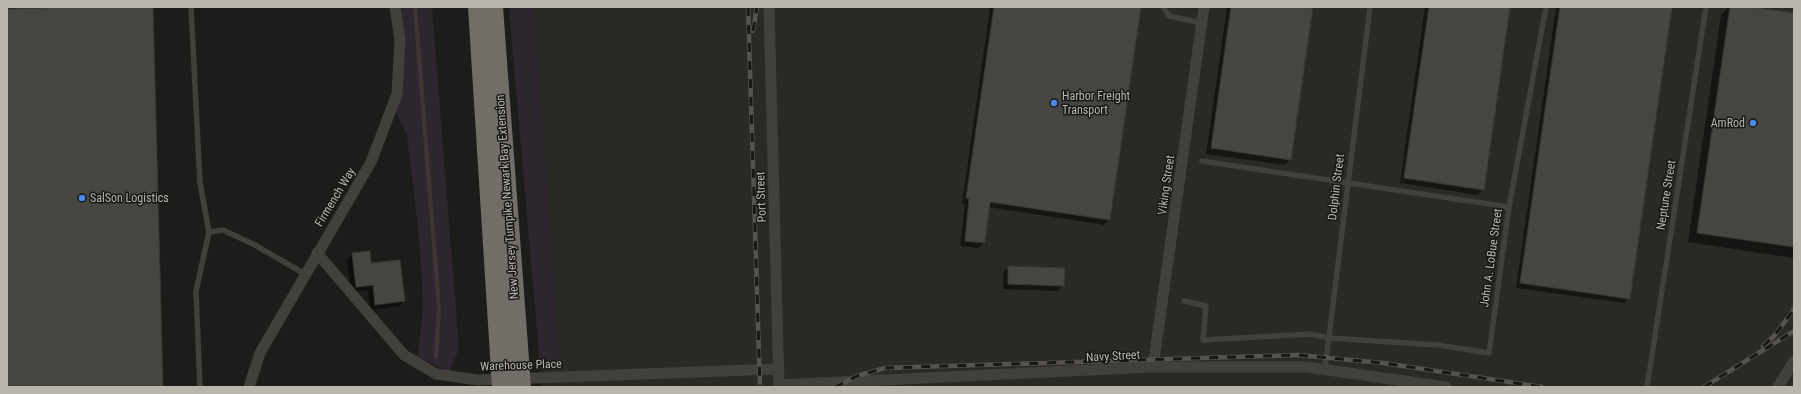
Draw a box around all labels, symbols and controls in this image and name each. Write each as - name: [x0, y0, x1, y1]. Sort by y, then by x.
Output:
- place label: Harbor Freight Transport: [1062, 89, 1130, 117]
- street label: New Jersey Turnpike Newark Bay Extension: [493, 94, 521, 300]
- marker: Harbor Freight Transport: [1049, 98, 1059, 108]
- place label: AmRod: [1711, 116, 1745, 130]
- marker: AmRod: [1748, 118, 1758, 128]
- street label: Dolphin Street: [1325, 153, 1347, 221]
- street label: Viking Street: [1155, 154, 1177, 216]
- street label: Neptune Street: [1654, 159, 1679, 231]
- street label: Firmench Way: [312, 165, 358, 229]
- street label: Port Street: [753, 171, 769, 223]
- place label: SalSon Logistics: [90, 191, 169, 205]
- marker: SalSon Logistics: [77, 193, 87, 203]
- street label: John A. LoBue Street: [1477, 207, 1505, 308]
- street label: Navy Street: [1086, 348, 1141, 364]
- street label: Warehouse Place: [480, 357, 562, 373]

